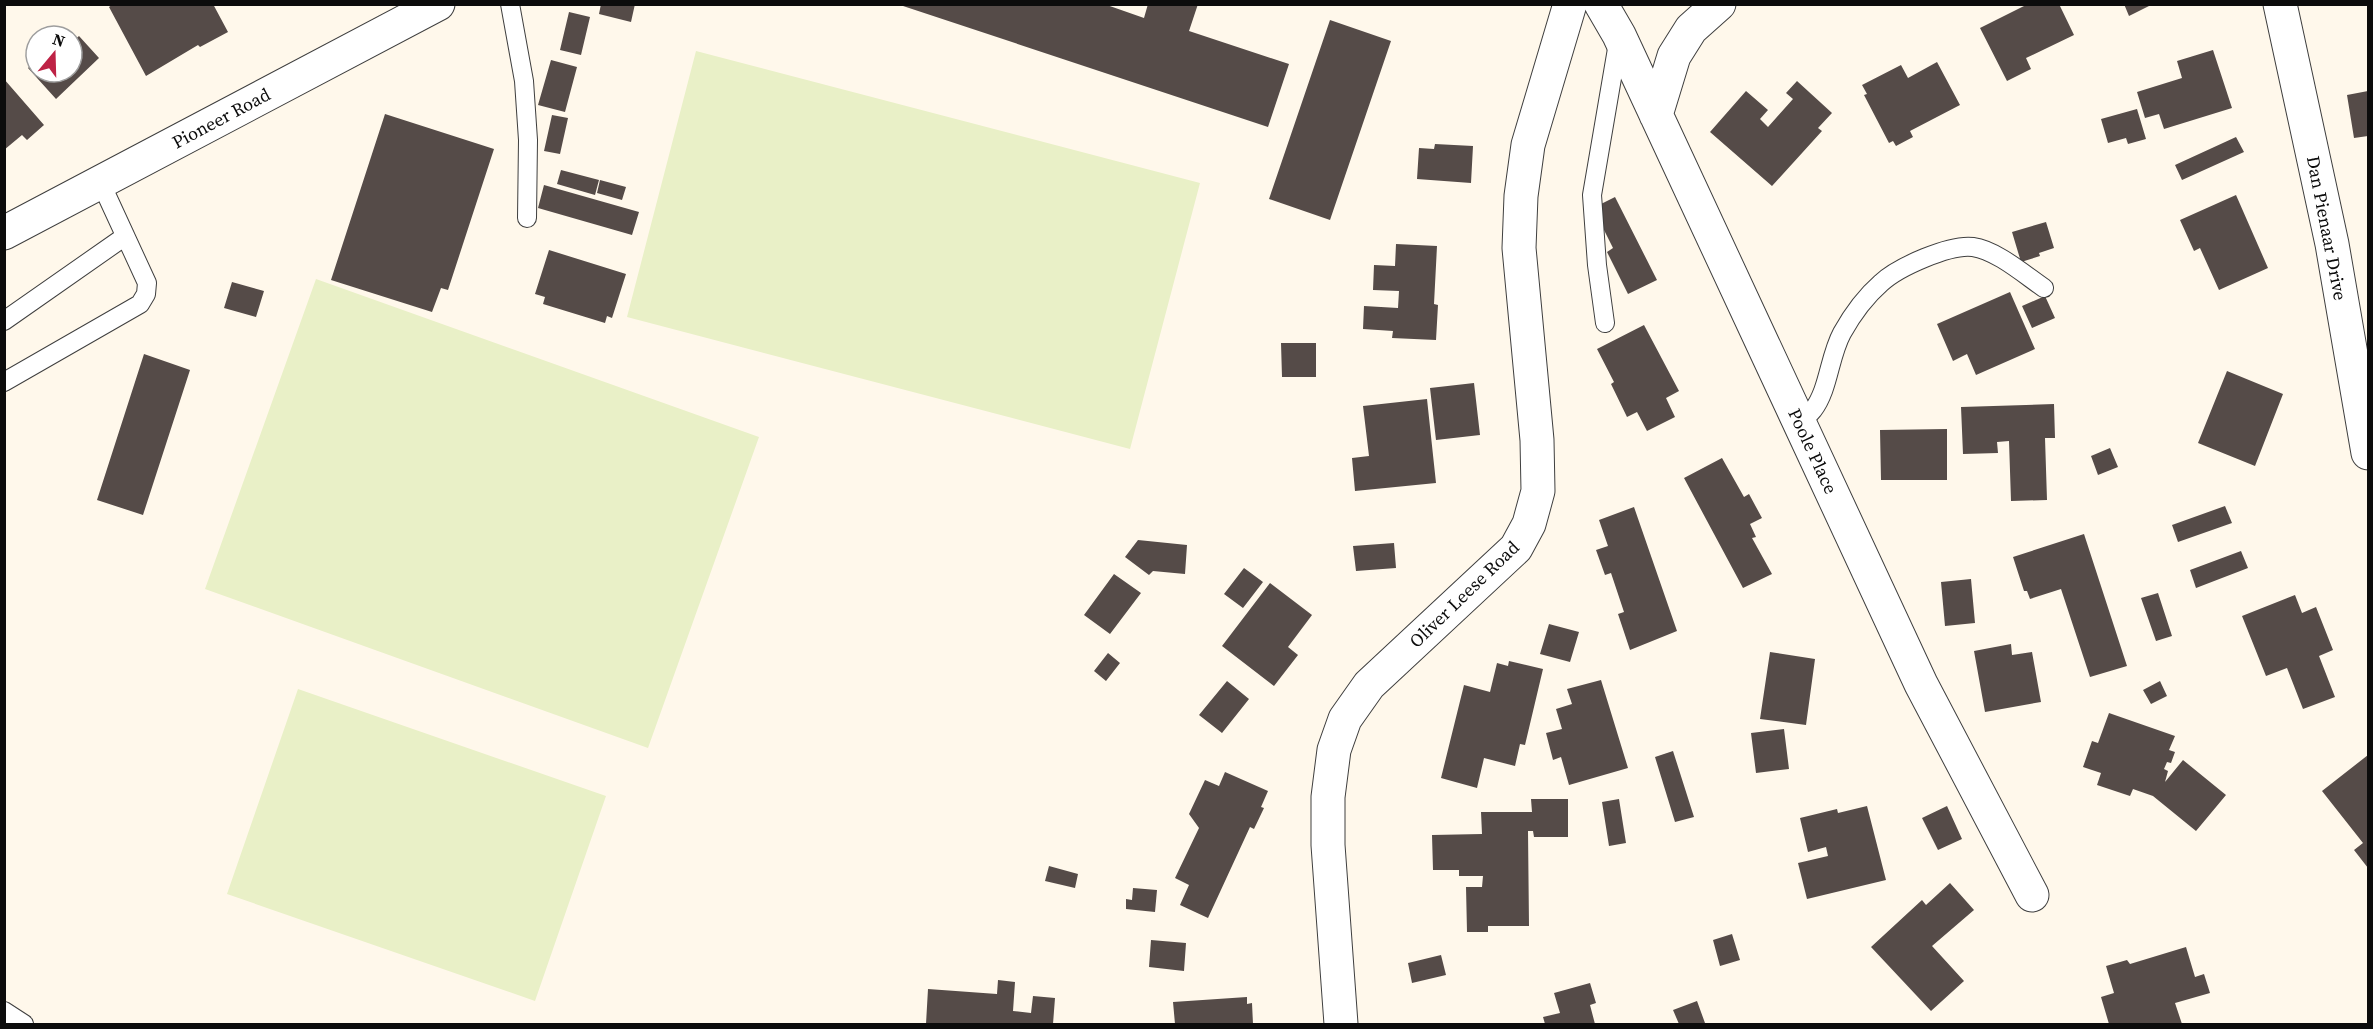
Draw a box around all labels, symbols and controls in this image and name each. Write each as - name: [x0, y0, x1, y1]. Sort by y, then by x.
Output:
- north arrow: [24, 24, 84, 84]
- text: N: [50, 28, 68, 52]
- street label: Pioneer Road: [167, 82, 275, 154]
- street label: Dan Pienaar Drive: [2301, 154, 2353, 302]
- street label: Poole Place: [1782, 404, 1844, 498]
- street label: Oliver Leese Road: [1404, 535, 1524, 653]

